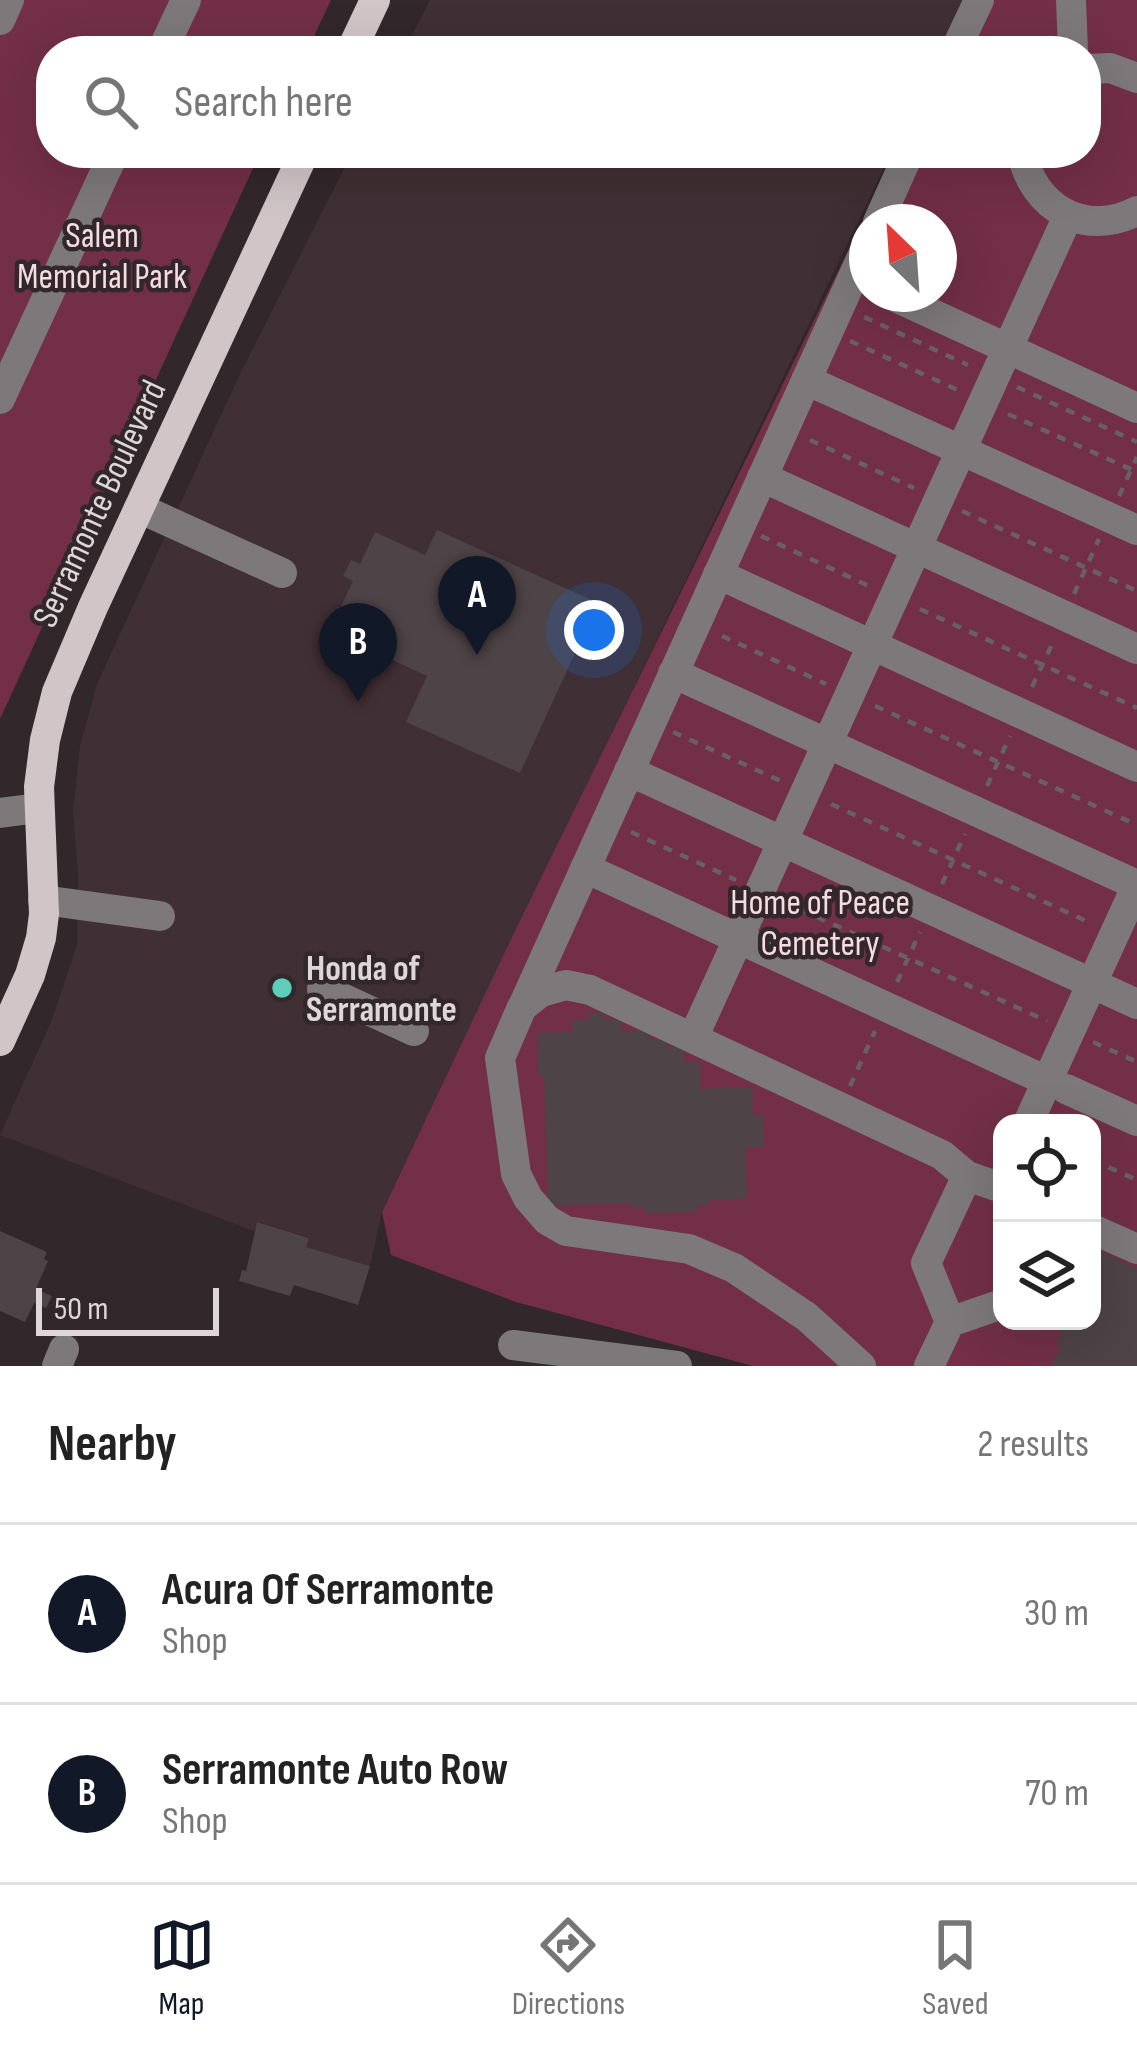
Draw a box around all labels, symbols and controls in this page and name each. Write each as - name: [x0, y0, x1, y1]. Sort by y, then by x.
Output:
- search box: [36, 36, 1101, 168]
- icon: search: [78, 69, 144, 135]
- text: Search here: [174, 75, 353, 130]
- north arrow: [849, 204, 957, 312]
- park label: Salem Memorial Park: [17, 215, 187, 299]
- street label: Serramonte Boulevard: [24, 374, 176, 634]
- pin: A: [438, 556, 516, 655]
- your location: [564, 600, 624, 660]
- pin: B: [319, 603, 397, 702]
- park label: Home of Peace Cemetery: [730, 882, 910, 966]
- place label: Honda of Serramonte: [306, 948, 457, 1032]
- marker: Honda of Serramonte: [269, 975, 295, 1001]
- map controls: [993, 1114, 1101, 1330]
- button: locate: [993, 1114, 1101, 1222]
- button: layers: [993, 1222, 1101, 1330]
- scale bar: [36, 1282, 219, 1335]
- text: 50 m: [54, 1289, 108, 1329]
- text: Nearby: [48, 1414, 177, 1475]
- text: 2 results: [977, 1421, 1089, 1468]
- text: Acura Of Serramonte: [162, 1563, 494, 1618]
- text: A: [78, 1590, 96, 1637]
- text: 30 m: [1024, 1590, 1089, 1637]
- text: Shop: [162, 1618, 228, 1665]
- text: Serramonte Auto Row: [162, 1743, 508, 1798]
- text: B: [78, 1770, 96, 1817]
- text: 70 m: [1025, 1770, 1089, 1817]
- text: Shop: [162, 1798, 228, 1845]
- tab: Map: [149, 1912, 215, 2024]
- tab: Directions: [512, 1912, 625, 2024]
- tab: Saved: [922, 1912, 988, 2024]

